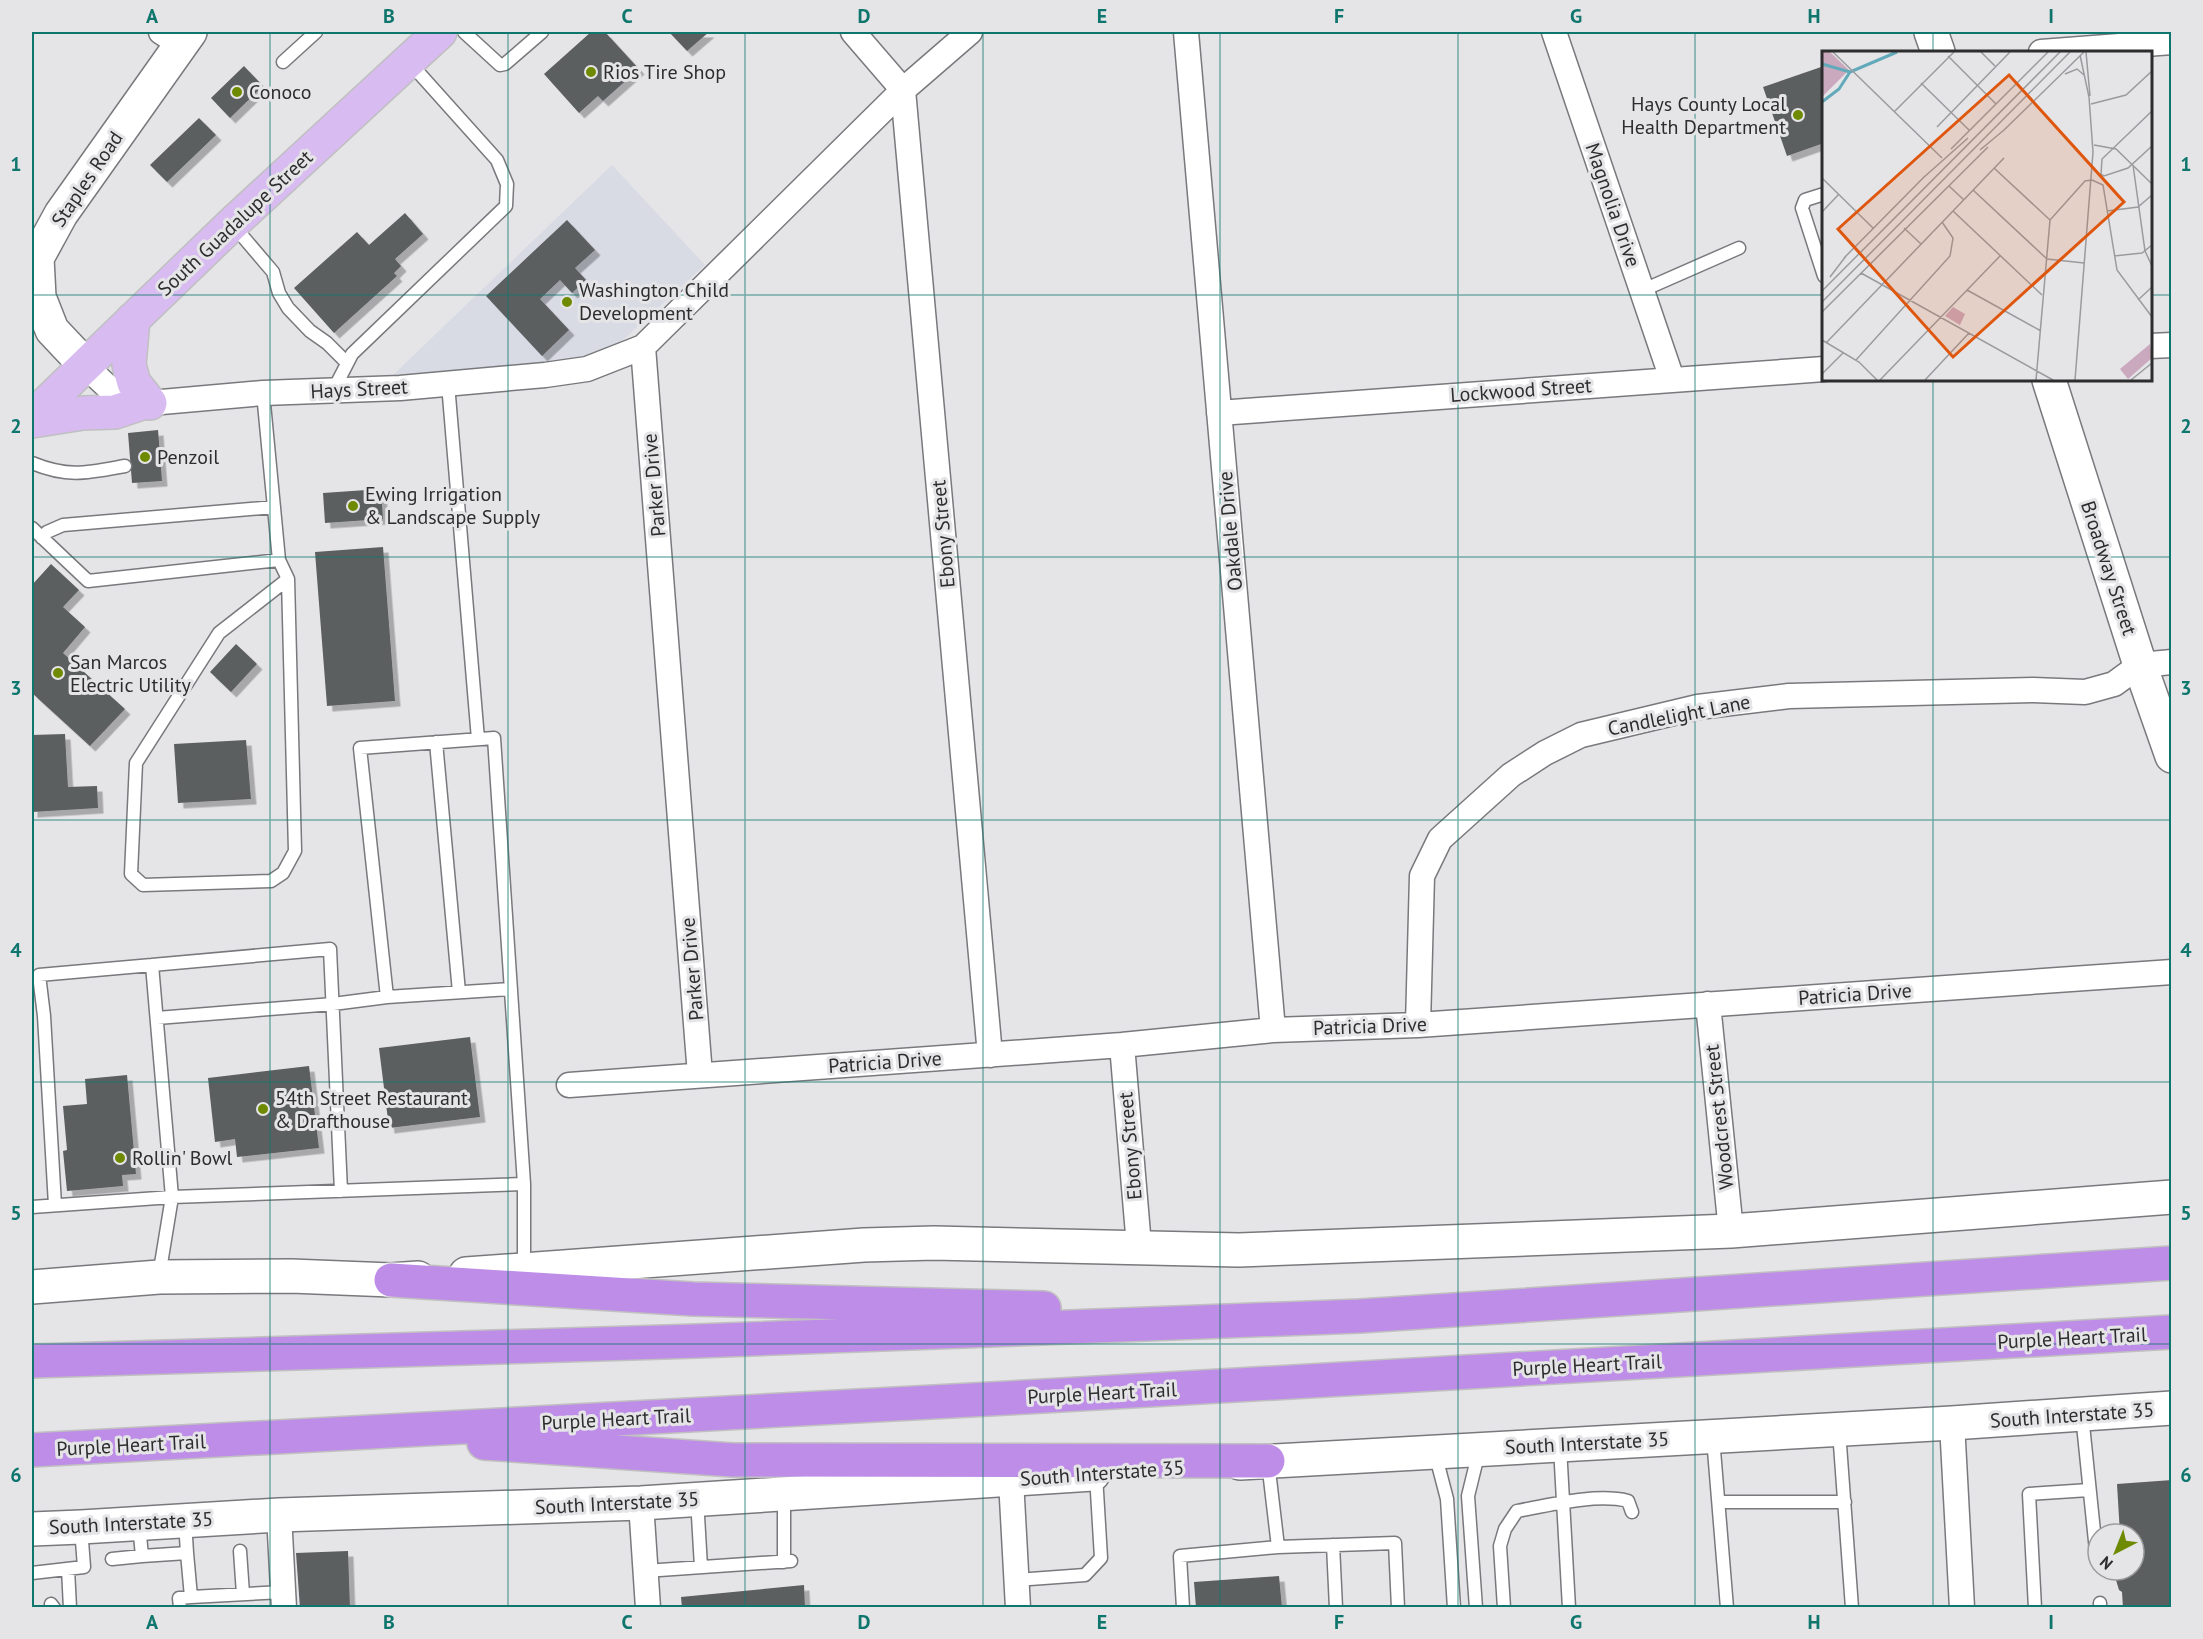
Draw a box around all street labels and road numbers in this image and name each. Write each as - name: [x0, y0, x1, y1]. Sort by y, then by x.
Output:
- street label: Staples Road: [45, 126, 129, 232]
- street label: Magnolia Drive: [1580, 140, 1646, 270]
- street label: South Guadalupe Street: [152, 144, 318, 302]
- street label: Lockwood Street: [1449, 372, 1593, 408]
- street label: Hays Street: [310, 373, 409, 405]
- street label: Parker Drive: [637, 432, 671, 538]
- street label: Oakdale Drive: [1212, 470, 1248, 592]
- street label: Ebony Street: [925, 479, 961, 589]
- street label: Broadway Street: [2075, 498, 2143, 639]
- street label: Candlelight Lane: [1606, 688, 1752, 742]
- street label: Parker Drive: [675, 916, 709, 1022]
- street label: Patricia Drive: [1797, 977, 1913, 1011]
- street label: Patricia Drive: [1313, 1011, 1427, 1041]
- street label: Woodcrest Street: [1698, 1043, 1740, 1191]
- street label: Patricia Drive: [827, 1045, 943, 1079]
- street label: Ebony Street: [1112, 1091, 1148, 1201]
- street label: Purple Heart Trail: [1997, 1321, 2148, 1355]
- street label: Purple Heart Trail: [1512, 1348, 1663, 1382]
- street label: Purple Heart Trail: [1027, 1376, 1178, 1410]
- street label: South Interstate 35: [1989, 1396, 2155, 1434]
- street label: Purple Heart Trail: [541, 1402, 692, 1436]
- street label: South Interstate 35: [1504, 1426, 1670, 1460]
- street label: Purple Heart Trail: [56, 1428, 207, 1462]
- street label: South Interstate 35: [1019, 1454, 1185, 1492]
- street label: South Interstate 35: [534, 1486, 700, 1520]
- street label: South Interstate 35: [48, 1506, 214, 1540]

